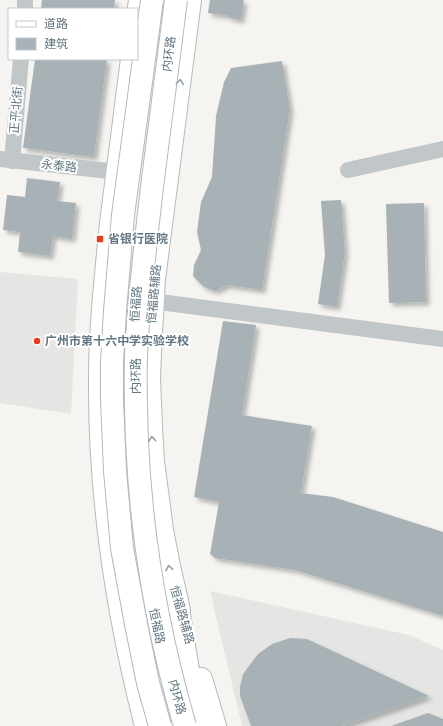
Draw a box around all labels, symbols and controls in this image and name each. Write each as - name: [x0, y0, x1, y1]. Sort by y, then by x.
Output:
- legend: [8, 8, 138, 60]
- text: 道路: [44, 17, 68, 31]
- street label: 内环路: [160, 35, 178, 73]
- text: 建筑: [44, 37, 68, 51]
- one-way arrow: [175, 78, 184, 85]
- street label: 正平北街: [7, 85, 25, 135]
- street label: 永泰路: [40, 157, 78, 175]
- place label: 省银行医院: [108, 232, 168, 246]
- marker: 省银行医院: [95, 234, 105, 244]
- street label: 恒福路辅路: [144, 263, 164, 325]
- street label: 恒福路: [128, 286, 144, 322]
- place label: 广州市第十六中学实验学校: [45, 334, 189, 348]
- marker: 广州市第十六中学实验学校: [32, 336, 42, 346]
- street label: 内环路: [129, 358, 143, 394]
- one-way arrow: [147, 436, 156, 442]
- one-way arrow: [166, 564, 174, 571]
- street label: 恒福路辅路: [167, 584, 197, 646]
- street label: 恒福路: [146, 607, 168, 645]
- street label: 内环路: [166, 678, 188, 716]

